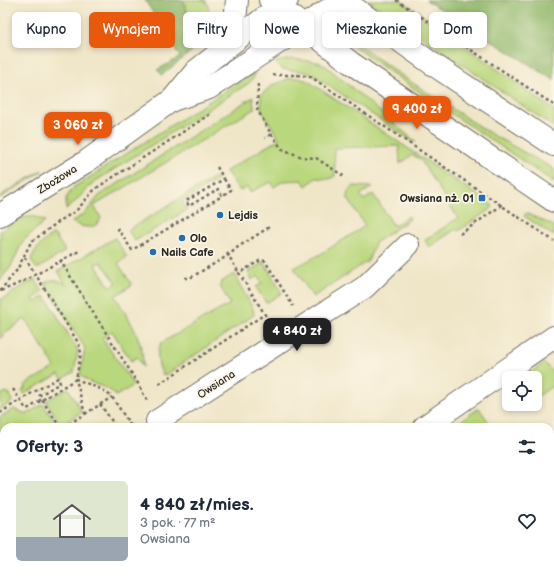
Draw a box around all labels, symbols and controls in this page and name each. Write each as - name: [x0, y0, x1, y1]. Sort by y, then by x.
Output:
- chip: Kupno: [12, 12, 81, 48]
- chip: Wynajem: [89, 12, 175, 48]
- chip: Filtry: [183, 12, 242, 48]
- chip: Nowe: [250, 12, 314, 48]
- chip: Mieszkanie: [322, 12, 421, 48]
- chip: Dom: [429, 12, 487, 48]
- pin: 9 400 zł: [376, 96, 458, 130]
- text: 9 400 zł: [392, 101, 442, 117]
- pin: 3 060 zł: [37, 112, 119, 146]
- text: 3 060 zł: [53, 117, 103, 133]
- street label: Zbożowa: [34, 162, 79, 197]
- place label: Owsiana nż. 01: [400, 192, 474, 205]
- marker: Owsiana nż. 01: [477, 193, 487, 203]
- place label: Lejdis: [228, 209, 259, 222]
- marker: Lejdis: [215, 210, 225, 220]
- place label: Olo: [190, 232, 207, 245]
- marker: Olo: [177, 233, 187, 243]
- place label: Nails Cafe: [161, 246, 214, 259]
- marker: Nails Cafe: [148, 247, 158, 257]
- pin: 4 840 zł: [256, 318, 338, 352]
- text: 4 840 zł: [272, 323, 322, 339]
- street label: Owsiana: [195, 367, 238, 401]
- map controls: [502, 371, 542, 411]
- button: locate: [502, 371, 542, 411]
- icon: filters: [516, 436, 538, 458]
- text: Oferty: 3: [16, 437, 83, 457]
- text: 4 840 zł/mies.: [140, 495, 253, 515]
- icon: home: [48, 497, 96, 545]
- icon: heart: [516, 510, 538, 532]
- text: 3 pok. · 77 m²: [140, 515, 216, 531]
- text: Owsiana: [140, 531, 190, 547]

